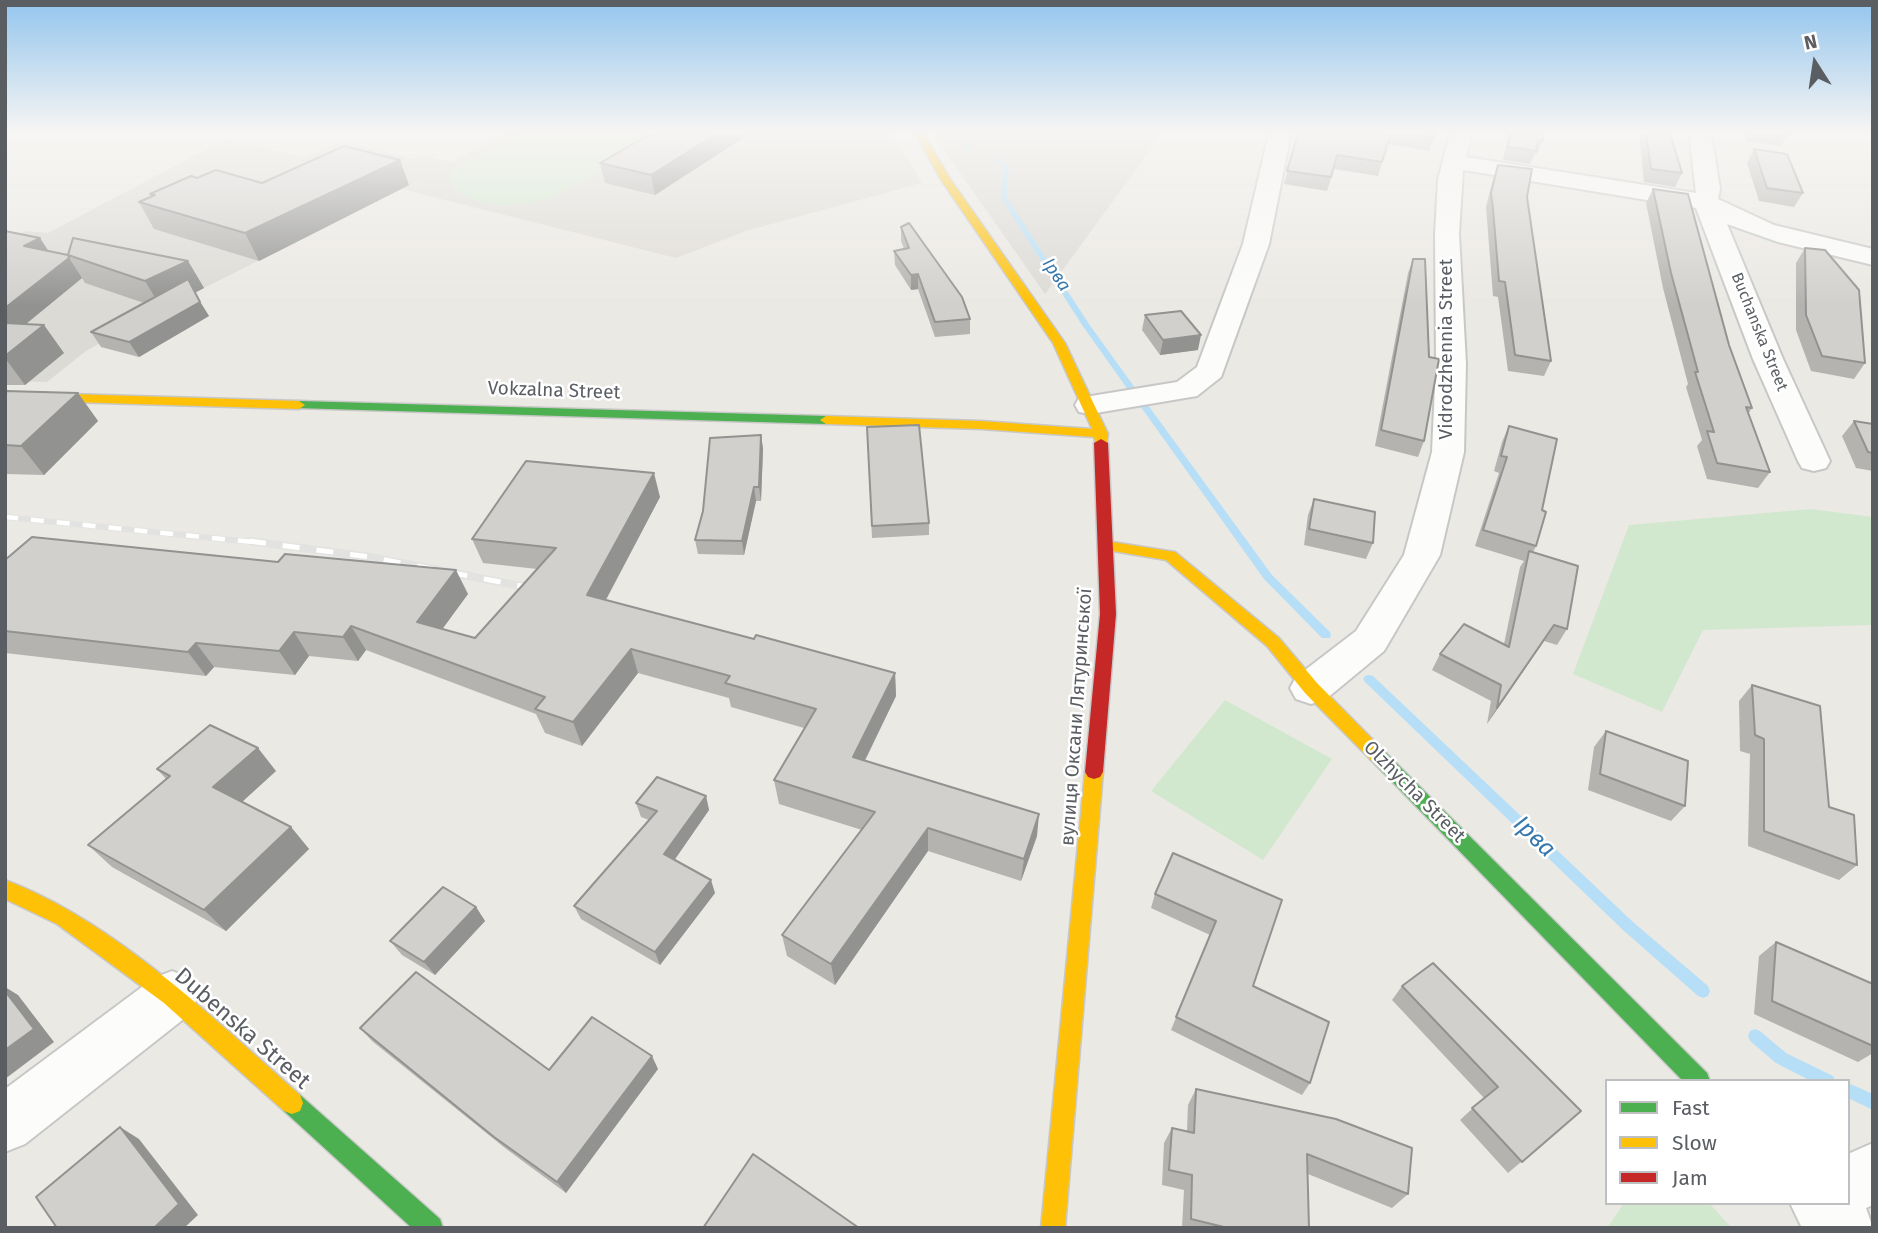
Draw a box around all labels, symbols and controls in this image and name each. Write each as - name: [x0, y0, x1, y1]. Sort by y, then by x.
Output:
- north arrow: [1780, 28, 1850, 98]
- text: N: [1802, 29, 1819, 55]
- water label: Ірва: [1037, 254, 1075, 296]
- street label: Vidrodzhennia Street: [1436, 259, 1458, 439]
- street label: Buchanska Street: [1727, 270, 1791, 394]
- street label: Vokzalna Street: [487, 377, 621, 405]
- street label: вулиця Оксани Лятуринської: [1057, 587, 1097, 847]
- street label: Olzhycha Street: [1358, 736, 1470, 848]
- water label: Ірва: [1507, 810, 1561, 864]
- street label: Dubenska Street: [168, 962, 316, 1096]
- legend: [1605, 1079, 1850, 1205]
- text: Fast: [1672, 1095, 1710, 1121]
- text: Slow: [1672, 1130, 1717, 1156]
- text: Jam: [1672, 1165, 1708, 1191]

